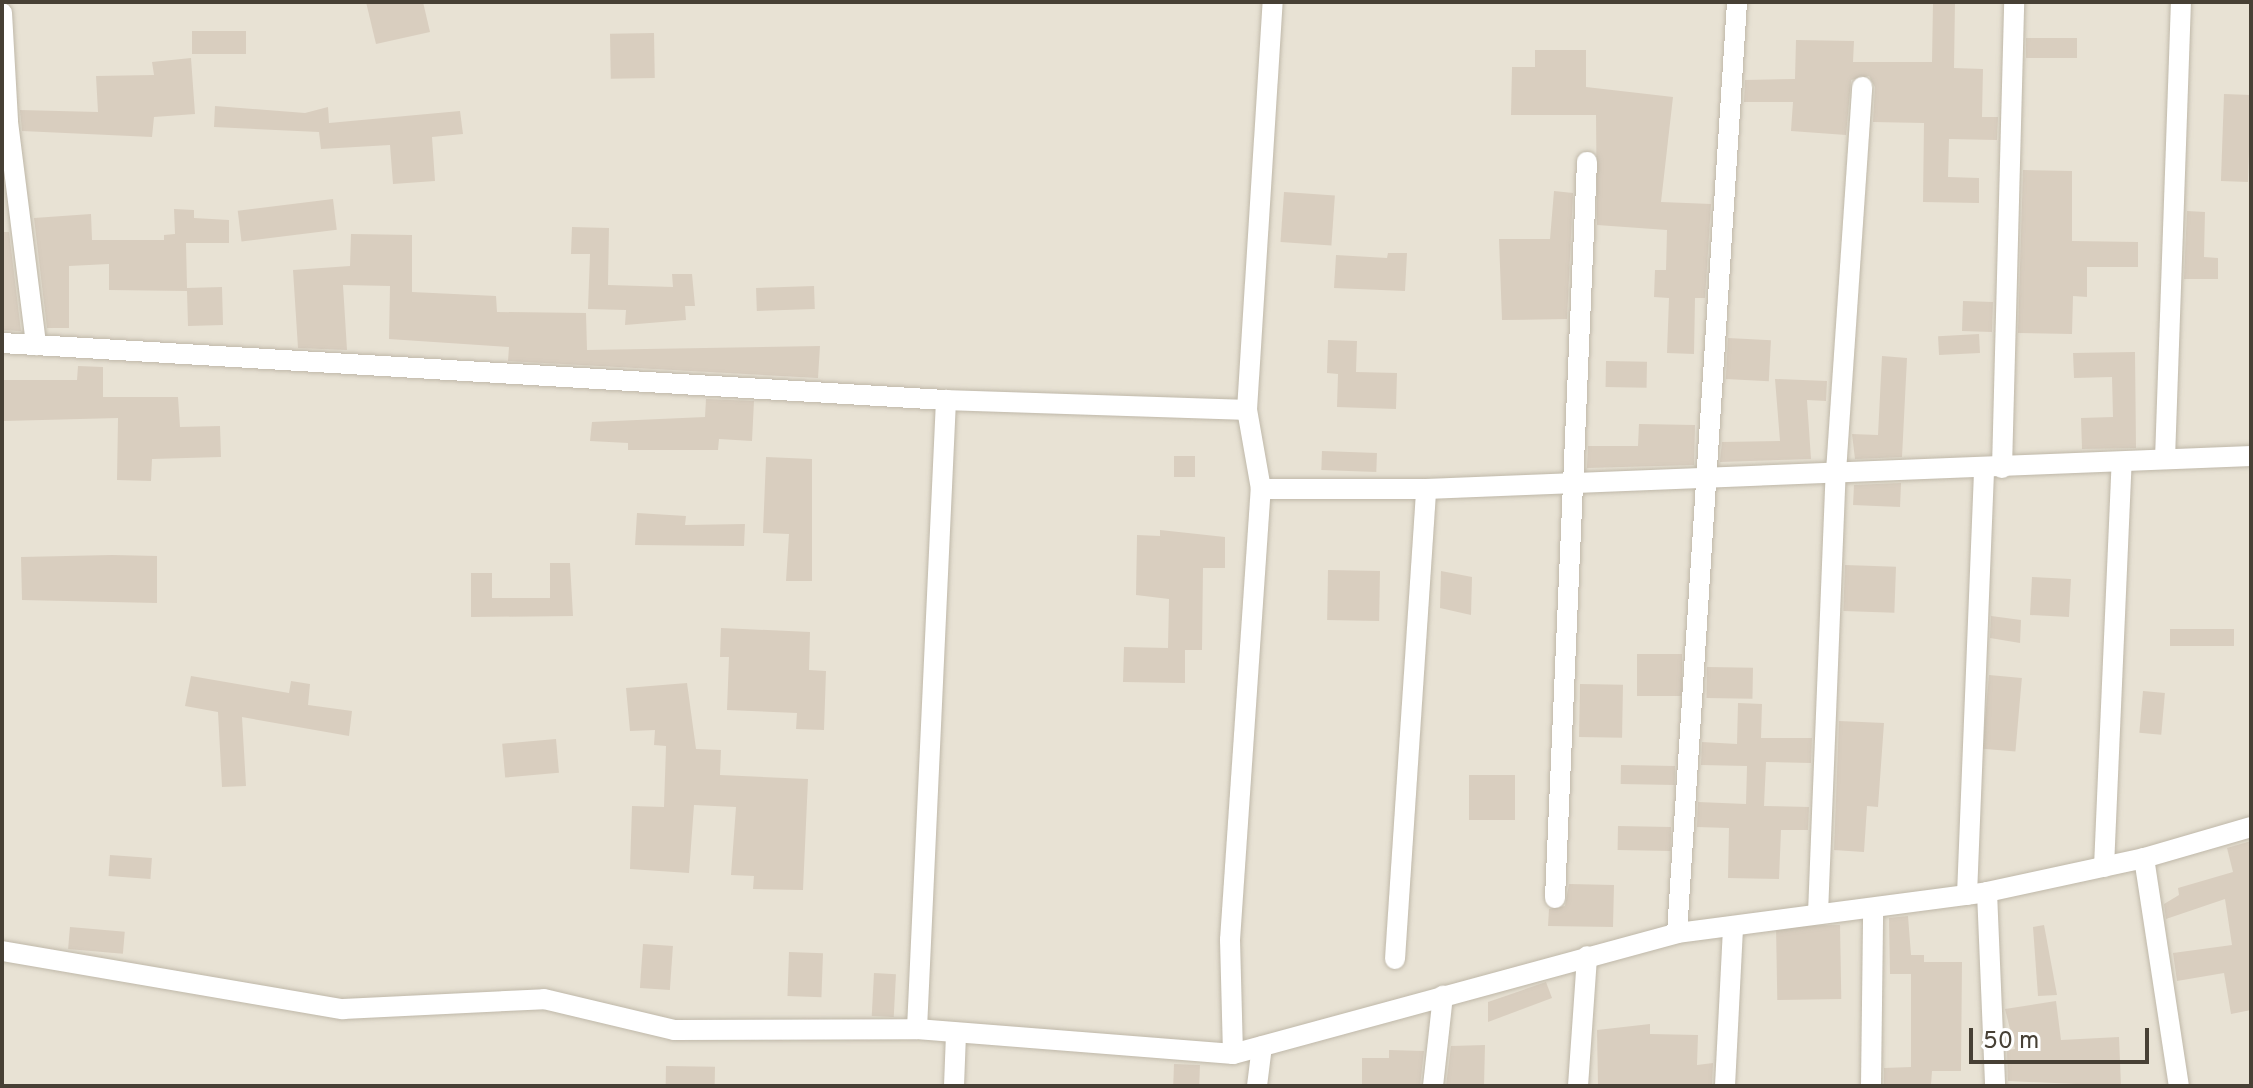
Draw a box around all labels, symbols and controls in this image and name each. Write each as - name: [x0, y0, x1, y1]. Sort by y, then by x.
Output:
- scale bar: [1973, 1012, 2153, 1062]
- text: 50 m: [1983, 1027, 2039, 1057]

